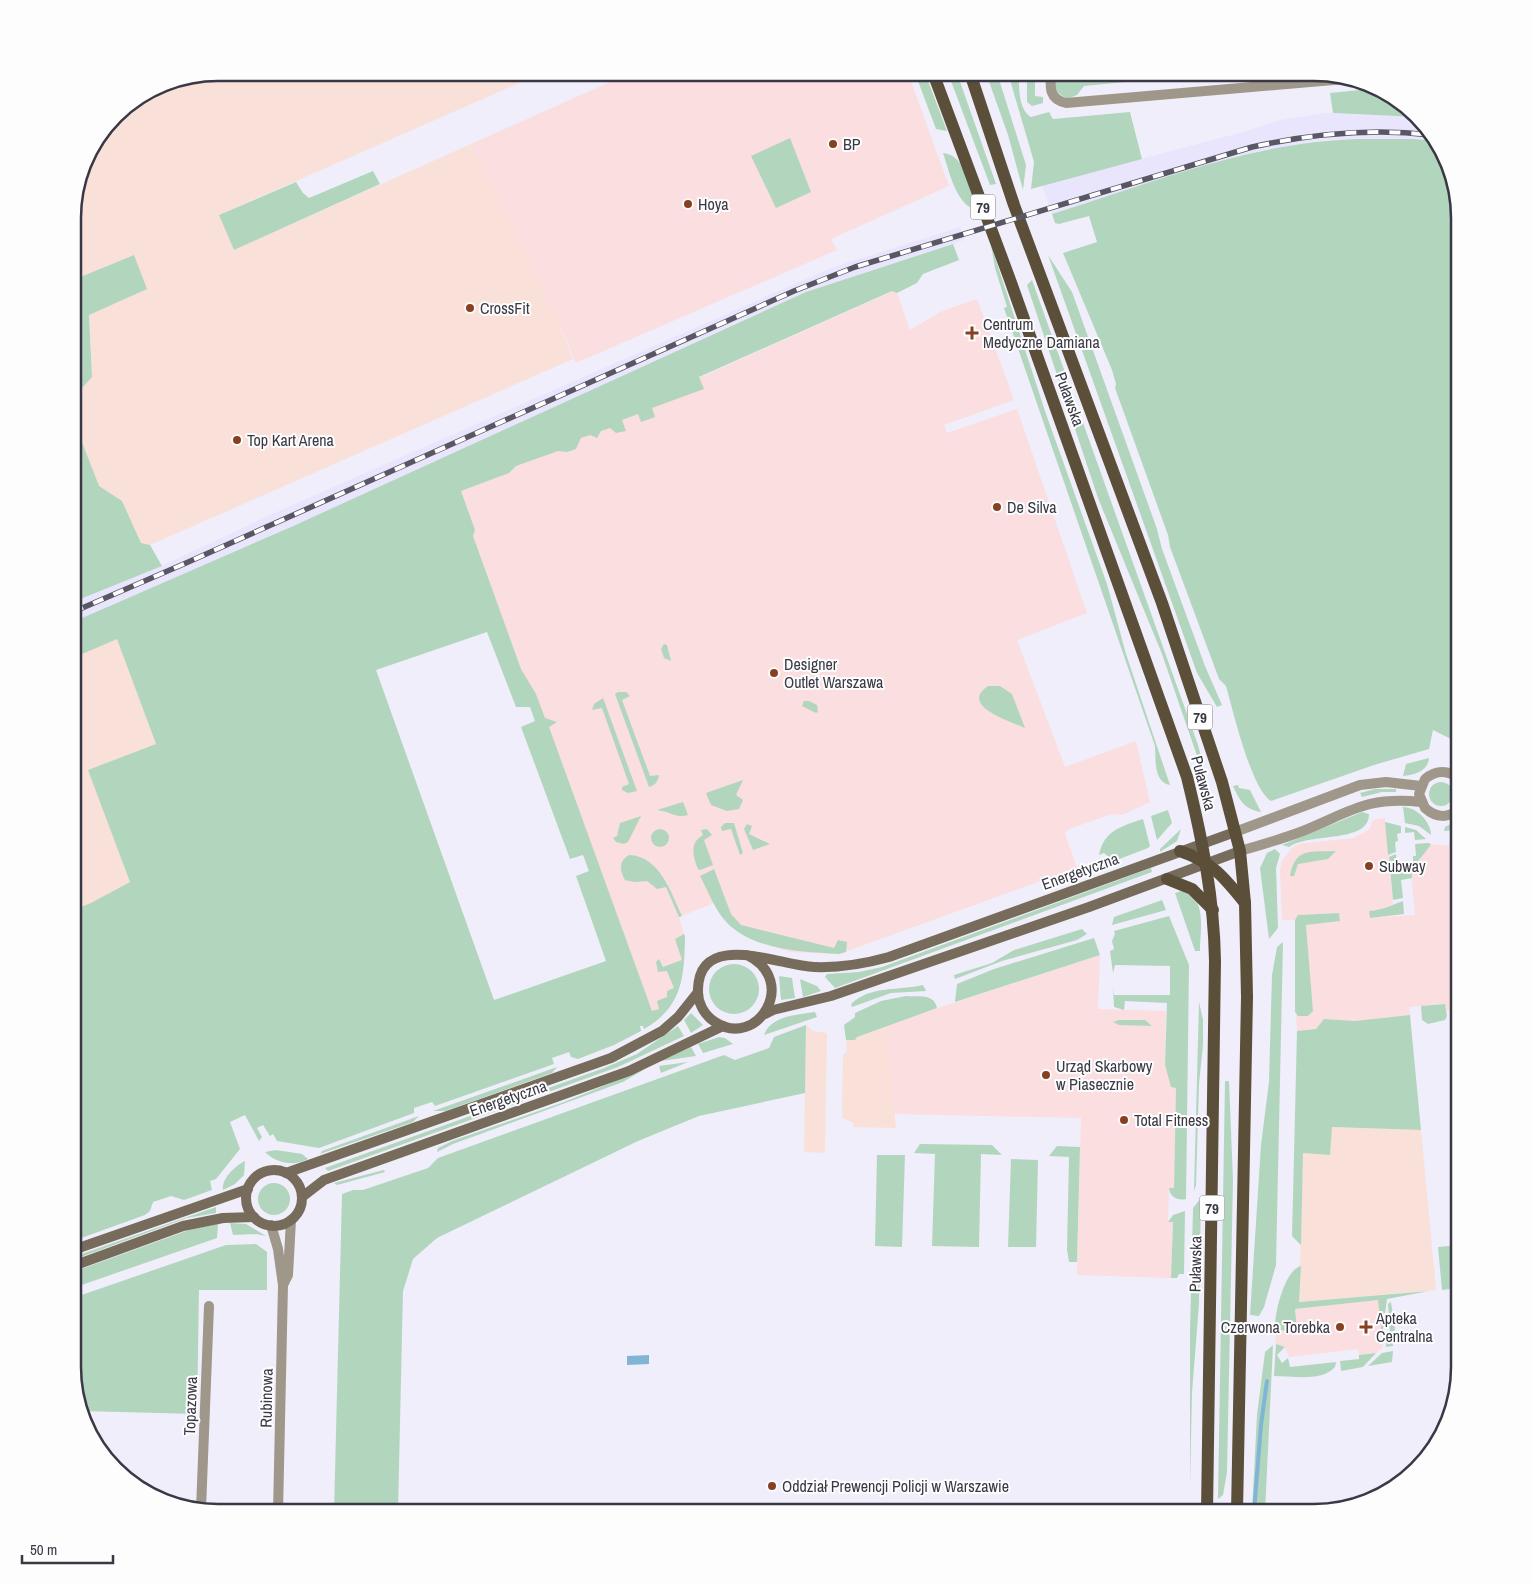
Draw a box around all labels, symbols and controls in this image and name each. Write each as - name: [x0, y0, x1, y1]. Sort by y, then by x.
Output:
- place label: BP: [843, 133, 861, 155]
- marker: BP: [827, 138, 839, 150]
- place label: Hoya: [698, 193, 729, 215]
- road number: 79: [970, 194, 996, 220]
- marker: Hoya: [682, 198, 694, 210]
- place label: CrossFit: [480, 297, 530, 319]
- marker: CrossFit: [464, 302, 476, 314]
- place label: Centrum Medyczne Damiana: [983, 313, 1100, 353]
- marker: Centrum Medyczne Damiana: [965, 326, 979, 340]
- street label: Puławska: [1050, 369, 1090, 430]
- place label: Top Kart Arena: [247, 429, 335, 451]
- marker: Top Kart Arena: [231, 434, 243, 446]
- place label: De Silva: [1007, 496, 1057, 518]
- marker: De Silva: [991, 501, 1003, 513]
- place label: Designer Outlet Warszawa: [784, 653, 884, 693]
- marker: Designer Outlet Warszawa: [768, 667, 780, 679]
- road number: 79: [1188, 704, 1212, 730]
- street label: Puławska: [1186, 753, 1222, 814]
- street label: Energetyczna: [1039, 847, 1122, 895]
- place label: Subway: [1379, 855, 1426, 877]
- marker: Subway: [1363, 860, 1375, 872]
- place label: Urząd Skarbowy w Piasecznie: [1056, 1055, 1153, 1095]
- marker: Urząd Skarbowy w Piasecznie: [1040, 1069, 1052, 1081]
- street label: Energetyczna: [466, 1074, 550, 1121]
- place label: Total Fitness: [1134, 1109, 1208, 1131]
- marker: Total Fitness: [1118, 1114, 1130, 1126]
- road number: 79: [1200, 1196, 1224, 1220]
- street label: Puławska: [1184, 1235, 1207, 1292]
- place label: Apteka Centralna: [1375, 1307, 1434, 1347]
- place label: Czerwona Torebka: [1221, 1316, 1331, 1338]
- marker: Czerwona Torebka: [1334, 1321, 1346, 1333]
- marker: Apteka Centralna: [1360, 1321, 1372, 1333]
- street label: Rubinowa: [254, 1368, 278, 1428]
- street label: Topazowa: [178, 1375, 202, 1436]
- place label: Oddział Prewencji Policji w Warszawie: [782, 1475, 1009, 1497]
- marker: Oddział Prewencji Policji w Warszawie: [766, 1480, 778, 1492]
- scale bar: [22, 1532, 114, 1564]
- text: 50 m: [30, 1539, 57, 1560]

